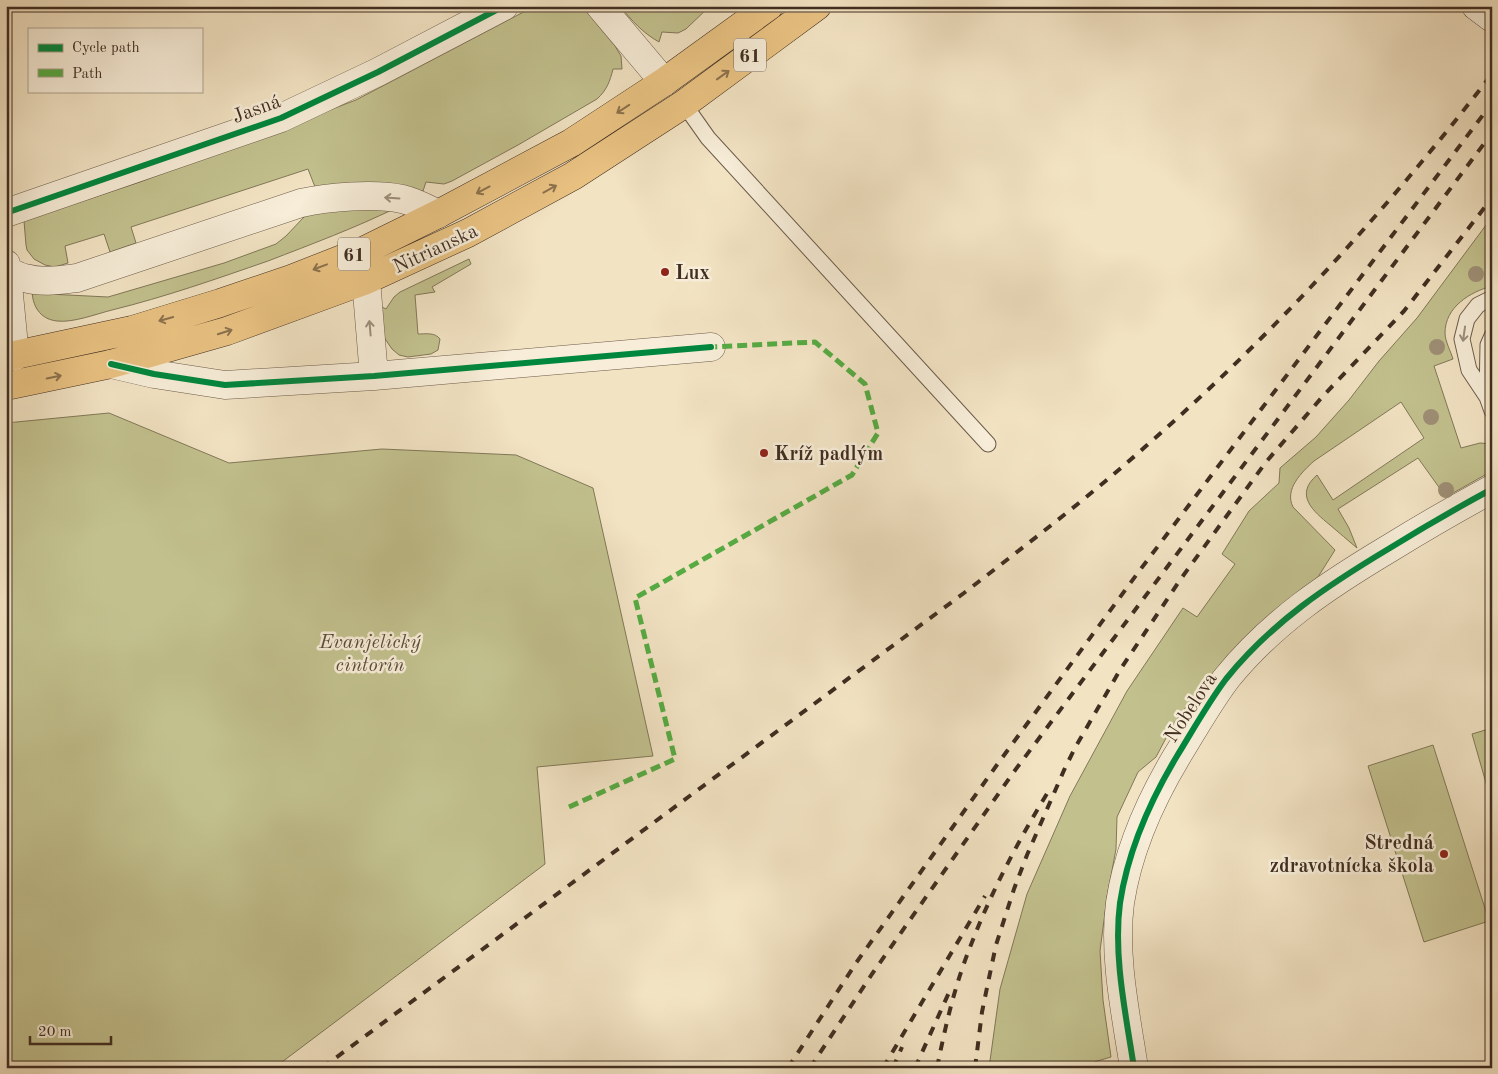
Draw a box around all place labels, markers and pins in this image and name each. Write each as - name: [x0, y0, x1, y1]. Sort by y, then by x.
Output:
- place label: Lux: [675, 264, 710, 284]
- marker: Lux: [659, 266, 671, 278]
- place label: Kríž padlým: [774, 445, 883, 465]
- marker: Kríž padlým: [758, 447, 770, 459]
- place label: Stredná zdravotnícka škola: [1270, 834, 1434, 877]
- marker: Stredná zdravotnícka škola: [1438, 848, 1450, 860]

